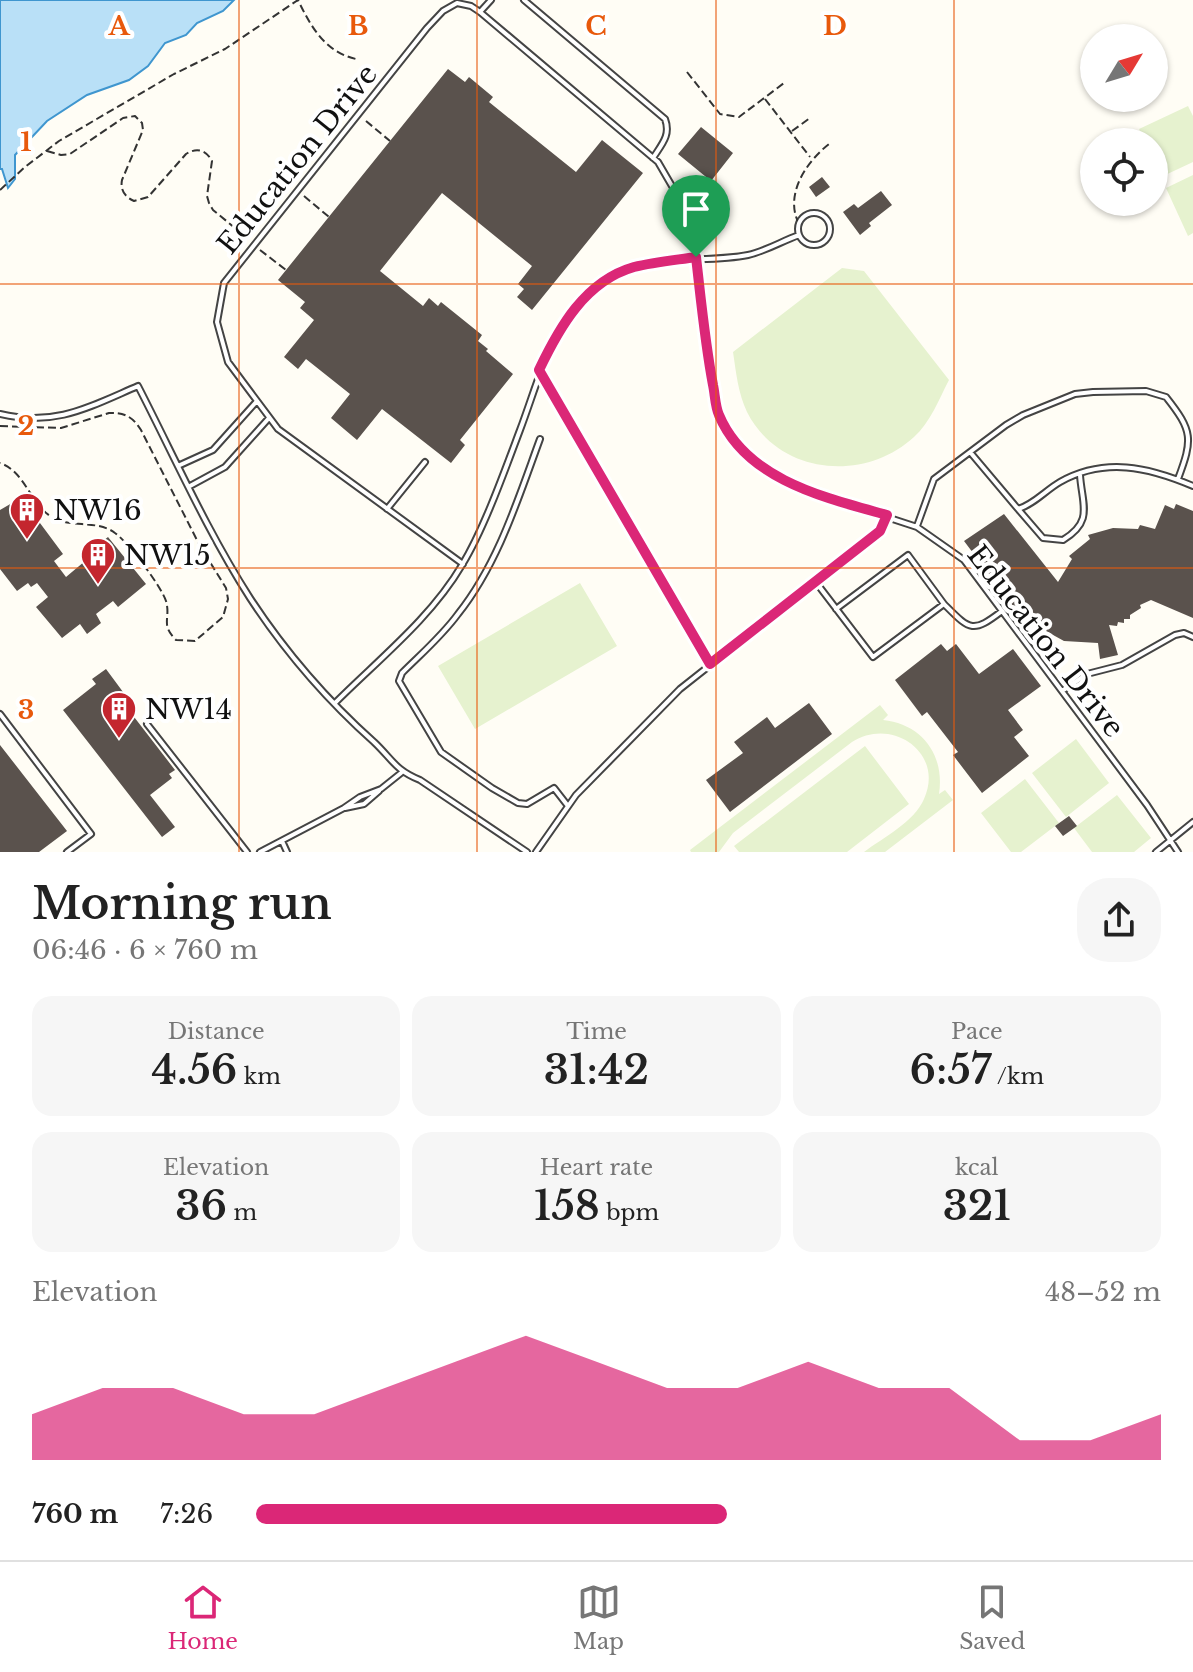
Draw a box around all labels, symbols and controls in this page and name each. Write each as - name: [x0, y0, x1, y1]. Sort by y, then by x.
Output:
- text: A: [107, 10, 130, 42]
- text: B: [348, 10, 368, 42]
- text: C: [585, 10, 607, 42]
- text: D: [823, 10, 847, 42]
- north arrow: [1080, 24, 1168, 112]
- map controls: [1080, 24, 1168, 216]
- street label: Education Drive: [210, 57, 385, 261]
- text: 1: [20, 126, 32, 158]
- button: locate: [1080, 128, 1168, 216]
- pin: [662, 175, 730, 257]
- icon: arrive: [674, 187, 718, 231]
- text: 2: [18, 410, 34, 442]
- building icon: NW16: [8, 491, 46, 541]
- place label: NW16: [53, 493, 142, 528]
- building icon: NW15: [79, 536, 117, 586]
- place label: NW15: [124, 538, 211, 573]
- street label: Education Drive: [960, 538, 1132, 744]
- building icon: NW14: [100, 690, 138, 740]
- place label: NW14: [145, 692, 232, 727]
- text: 3: [18, 694, 34, 726]
- text: Morning run: [32, 876, 332, 931]
- button: share: [1077, 878, 1161, 962]
- text: 06:46 · 6 × 760 m: [32, 934, 258, 966]
- text: Distance: [168, 1018, 265, 1045]
- text: Time: [566, 1018, 627, 1045]
- text: Pace: [951, 1018, 1003, 1045]
- text: 4.56: [151, 1045, 237, 1095]
- text: 31:42: [544, 1045, 649, 1095]
- text: 6:57: [910, 1045, 991, 1095]
- text: km: [237, 1063, 281, 1090]
- text: /km: [991, 1063, 1044, 1090]
- text: Elevation: [163, 1154, 269, 1181]
- text: Heart rate: [540, 1154, 653, 1181]
- text: kcal: [955, 1154, 999, 1181]
- text: 36: [175, 1181, 227, 1231]
- text: 158: [534, 1181, 600, 1231]
- text: 321: [943, 1181, 1011, 1231]
- text: m: [227, 1199, 257, 1226]
- text: bpm: [600, 1199, 659, 1226]
- text: Elevation: [32, 1276, 158, 1308]
- text: 48–52 m: [1045, 1276, 1161, 1308]
- text: 760 m: [32, 1498, 118, 1530]
- text: 7:26: [160, 1498, 213, 1530]
- tab: Home: [168, 1580, 238, 1655]
- tab: Map: [573, 1580, 624, 1655]
- tab: Saved: [959, 1580, 1025, 1655]

